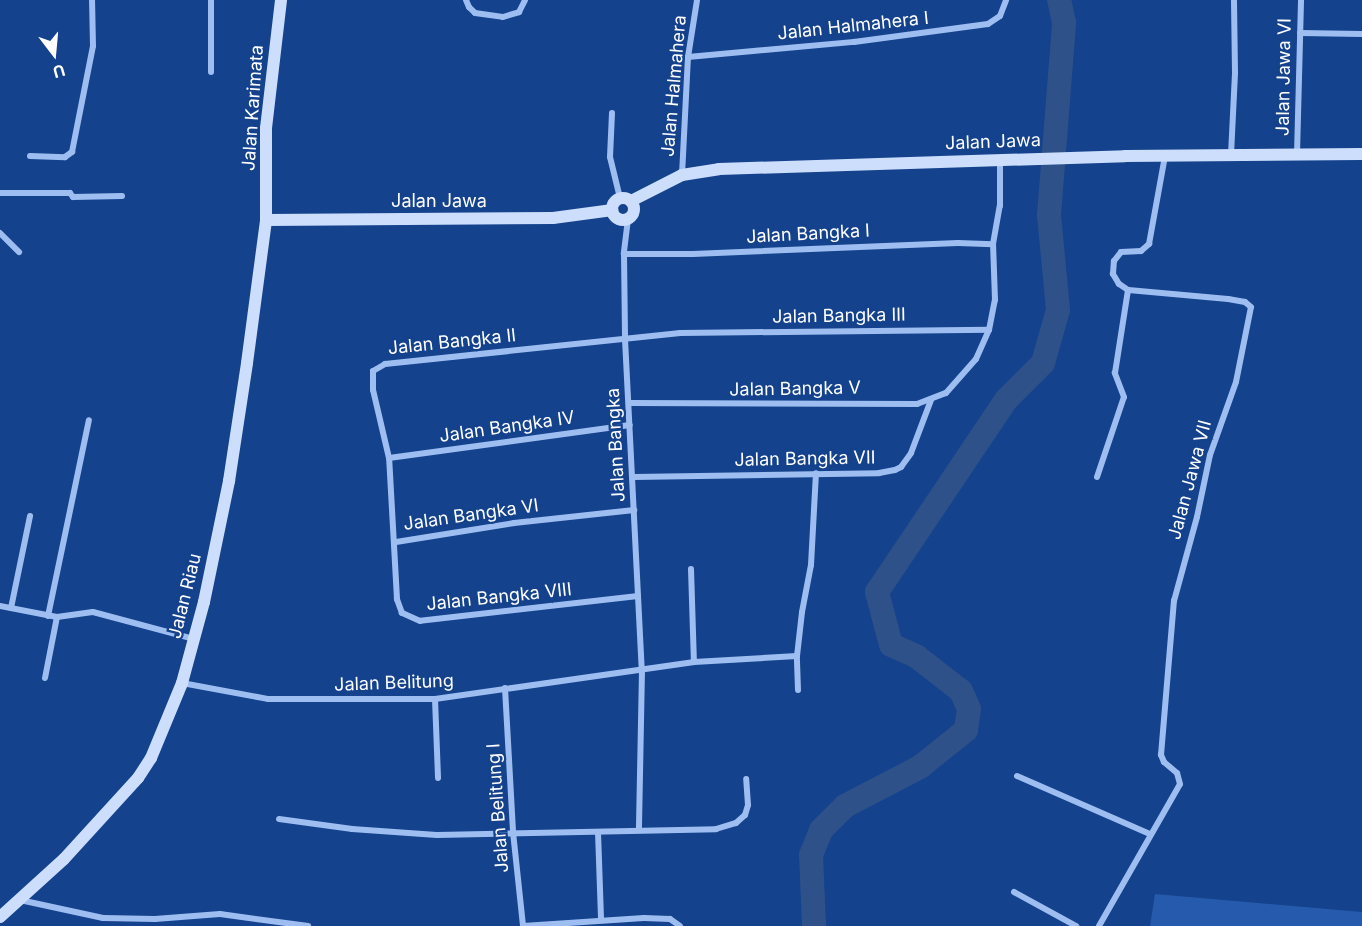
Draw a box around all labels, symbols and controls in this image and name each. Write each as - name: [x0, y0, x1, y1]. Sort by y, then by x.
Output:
- street label: Jalan Halmahera I: [776, 7, 930, 45]
- street label: Jalan Halmahera: [657, 14, 691, 158]
- street label: Jalan Jawa VI: [1272, 18, 1296, 136]
- north arrow: [24, 24, 84, 84]
- street label: Jalan Karimata: [238, 44, 268, 172]
- text: U: [51, 60, 67, 83]
- street label: Jalan Jawa: [945, 130, 1041, 154]
- street label: Jalan Jawa: [391, 190, 487, 212]
- street label: Jalan Bangka I: [746, 220, 870, 248]
- street label: Jalan Bangka III: [772, 304, 906, 328]
- street label: Jalan Bangka II: [387, 325, 517, 359]
- street label: Jalan Bangka V: [729, 377, 861, 401]
- street label: Jalan Bangka: [602, 387, 630, 503]
- street label: Jalan Bangka IV: [438, 407, 576, 447]
- street label: Jalan Jawa VII: [1164, 418, 1216, 542]
- street label: Jalan Bangka VII: [734, 447, 876, 471]
- street label: Jalan Bangka VI: [402, 495, 540, 535]
- street label: Jalan Riau: [164, 551, 206, 641]
- street label: Jalan Bangka VIII: [425, 579, 573, 615]
- street label: Jalan Belitung: [334, 670, 454, 696]
- street label: Jalan Belitung I: [483, 743, 513, 873]

